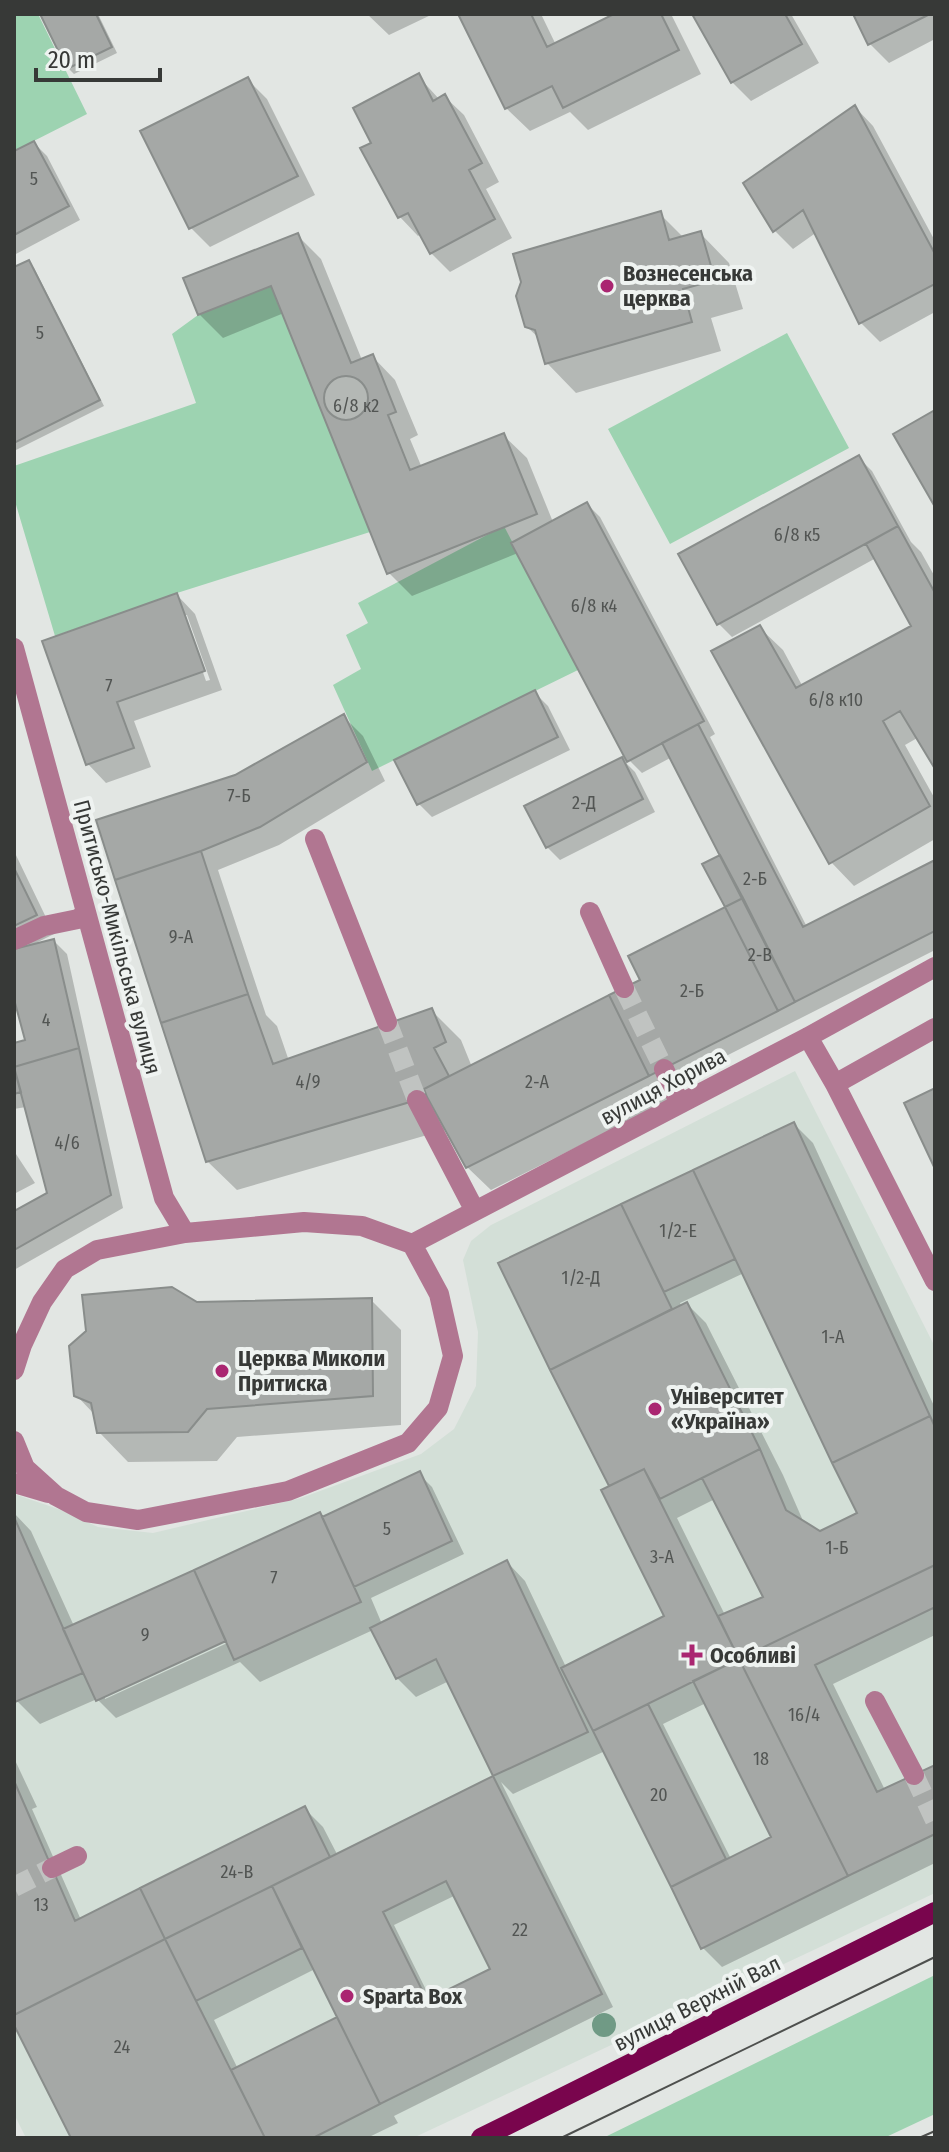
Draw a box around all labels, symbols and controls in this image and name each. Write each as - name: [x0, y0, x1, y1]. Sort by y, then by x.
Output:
- scale bar: [36, 32, 160, 82]
- text: 20 m: [48, 46, 95, 74]
- house number: 5: [30, 168, 38, 190]
- place label: Вознесенська церква: [623, 260, 753, 312]
- marker: Вознесенська церква: [598, 277, 616, 295]
- house number: 5: [36, 322, 44, 344]
- house number: 6/8 к2: [333, 395, 379, 417]
- house number: 6/8 к5: [774, 524, 820, 546]
- house number: 6/8 к4: [571, 595, 618, 617]
- house number: 7: [105, 675, 113, 697]
- house number: 6/8 к10: [809, 689, 863, 711]
- house number: 7-Б: [227, 785, 251, 807]
- house number: 2-Д: [572, 792, 596, 814]
- street label: Притисько-Микільська вулиця: [68, 797, 167, 1077]
- house number: 2-Б: [743, 868, 767, 890]
- house number: 9-А: [169, 926, 194, 948]
- house number: 2-В: [748, 944, 772, 966]
- house number: 2-Б: [680, 980, 704, 1002]
- house number: 4: [42, 1009, 51, 1031]
- street label: вулиця Хорива: [596, 1042, 731, 1131]
- house number: 4/9: [296, 1071, 320, 1093]
- house number: 2-А: [525, 1071, 549, 1093]
- house number: 4/6: [54, 1132, 80, 1154]
- house number: 1/2-Е: [659, 1220, 697, 1242]
- house number: 1/2-Д: [562, 1267, 600, 1289]
- house number: 1-А: [822, 1326, 845, 1348]
- place label: Церква Миколи Притиска: [238, 1345, 385, 1397]
- marker: Церква Миколи Притиска: [213, 1362, 231, 1380]
- place label: Університет «Україна»: [670, 1383, 784, 1435]
- marker: Університет «Україна»: [646, 1400, 664, 1418]
- house number: 5: [383, 1518, 391, 1540]
- house number: 1-Б: [825, 1537, 849, 1559]
- house number: 3-А: [650, 1546, 675, 1568]
- house number: 7: [270, 1567, 278, 1589]
- house number: 9: [141, 1624, 149, 1646]
- place label: Особливі: [710, 1642, 796, 1669]
- marker: Особливі: [681, 1644, 703, 1666]
- house number: 16/4: [788, 1704, 820, 1726]
- house number: 18: [753, 1748, 769, 1770]
- house number: 20: [650, 1784, 668, 1806]
- house number: 24-В: [221, 1861, 254, 1883]
- house number: 13: [33, 1894, 49, 1916]
- house number: 22: [512, 1919, 528, 1941]
- street label: вулиця Верхній Вал: [609, 1950, 785, 2057]
- place label: Sparta Box: [363, 1983, 463, 2010]
- marker: Sparta Box: [338, 1987, 356, 2005]
- house number: 24: [114, 2036, 130, 2058]

